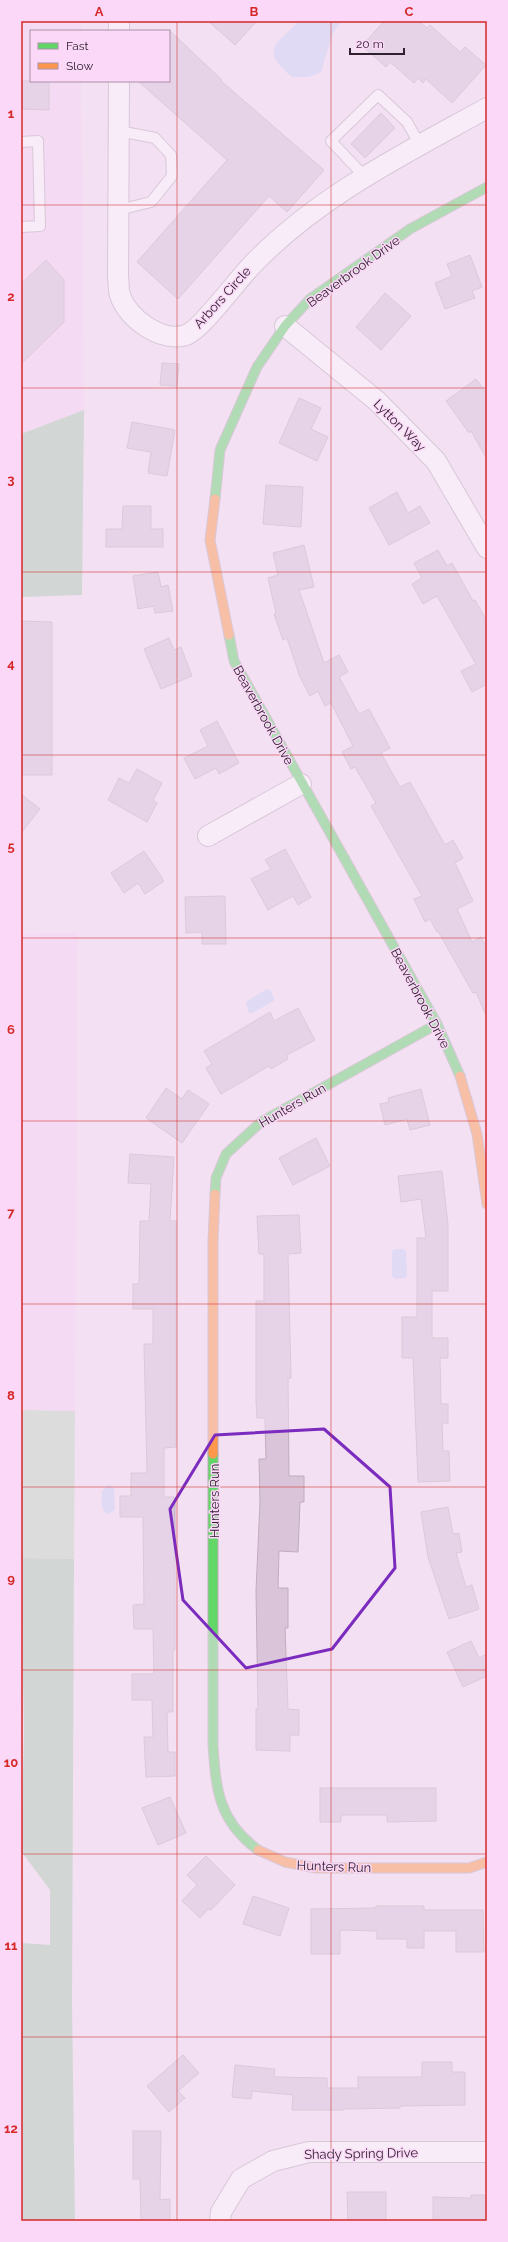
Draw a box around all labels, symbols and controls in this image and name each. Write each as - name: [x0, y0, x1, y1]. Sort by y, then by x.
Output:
- text: A: [95, 4, 104, 19]
- text: B: [250, 4, 259, 19]
- text: C: [405, 4, 414, 19]
- legend: [30, 30, 170, 82]
- scale bar: [350, 30, 404, 56]
- text: 20 m: [356, 37, 384, 51]
- text: Fast: [66, 39, 89, 53]
- text: Slow: [66, 59, 93, 73]
- text: 1: [8, 106, 15, 121]
- street label: Beaverbrook Drive: [304, 232, 403, 310]
- street label: Arbors Circle: [191, 263, 254, 331]
- text: 2: [7, 289, 15, 304]
- street label: Lytton Way: [371, 396, 429, 454]
- text: 3: [7, 472, 15, 487]
- text: 4: [7, 656, 15, 671]
- street label: Beaverbrook Drive: [230, 663, 297, 768]
- text: 5: [7, 839, 15, 854]
- street label: Beaverbrook Drive: [388, 946, 453, 1051]
- text: 6: [7, 1022, 15, 1037]
- street label: Hunters Run: [256, 1080, 328, 1131]
- text: 7: [7, 1205, 15, 1220]
- text: 8: [7, 1388, 15, 1403]
- street label: Hunters Run: [207, 1464, 222, 1538]
- text: 9: [7, 1571, 15, 1586]
- text: 10: [4, 1755, 18, 1770]
- street label: Hunters Run: [296, 1858, 372, 1875]
- text: 11: [5, 1938, 18, 1953]
- text: 12: [4, 2121, 18, 2136]
- street label: Shady Spring Drive: [304, 2145, 418, 2162]

